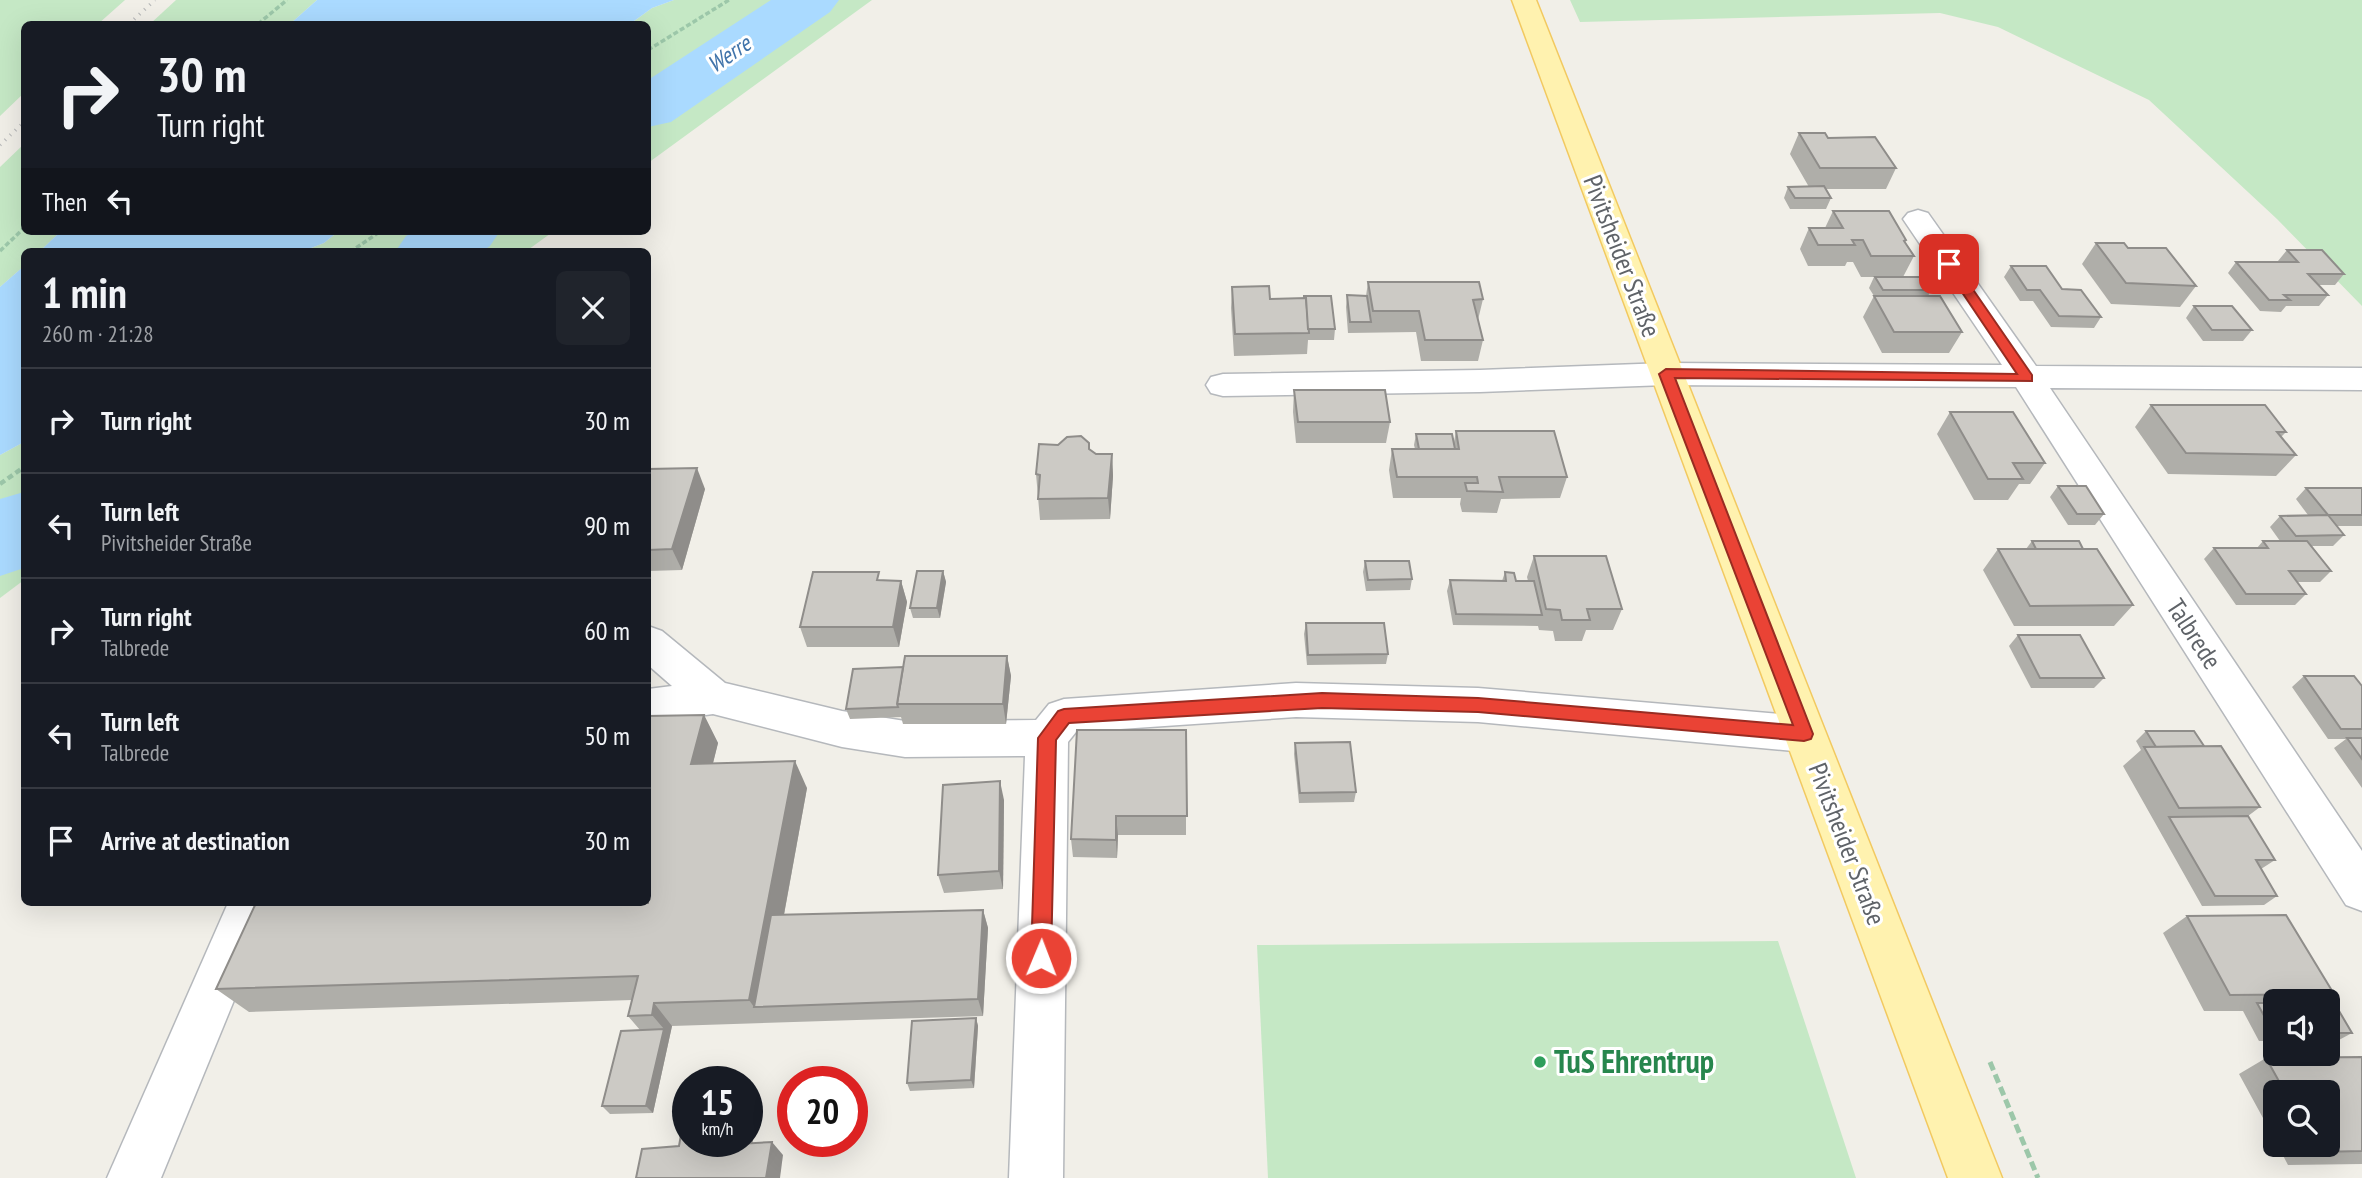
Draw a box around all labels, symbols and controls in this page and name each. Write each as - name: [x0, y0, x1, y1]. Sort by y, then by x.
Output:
- water label: Werre: [701, 28, 757, 79]
- text: 30 m: [157, 42, 246, 106]
- icon: right: [42, 49, 133, 140]
- text: Turn right: [157, 104, 265, 146]
- street label: Pivitsheider Straße: [1576, 170, 1668, 341]
- icon: left: [101, 182, 139, 220]
- text: Then: [42, 185, 87, 218]
- pin: [1919, 234, 1979, 294]
- icon: arrive: [1930, 245, 1968, 283]
- text: 1 min: [42, 265, 127, 320]
- button: close: [556, 271, 630, 345]
- text: 260 m · 21:28: [42, 319, 154, 348]
- icon: right: [42, 402, 80, 440]
- text: Turn right: [101, 404, 192, 437]
- text: 30 m: [584, 404, 630, 437]
- text: Turn left: [101, 495, 179, 528]
- icon: left: [42, 507, 80, 545]
- text: 90 m: [584, 509, 630, 542]
- text: Pivitsheider Straße: [101, 528, 252, 557]
- street label: Talbrede: [2160, 592, 2229, 675]
- text: Turn right: [101, 600, 192, 633]
- icon: right: [42, 612, 80, 650]
- text: 60 m: [584, 614, 630, 647]
- text: Talbrede: [101, 633, 169, 662]
- text: Turn left: [101, 705, 179, 738]
- icon: left: [42, 717, 80, 755]
- text: 50 m: [584, 719, 630, 752]
- text: Talbrede: [101, 738, 169, 767]
- street label: Pivitsheider Straße: [1801, 758, 1893, 929]
- icon: arrive: [42, 822, 80, 860]
- text: Arrive at destination: [101, 824, 290, 857]
- text: 30 m: [584, 824, 630, 857]
- position arrow: [1004, 921, 1078, 995]
- map controls: [2263, 989, 2340, 1157]
- button: sound: [2263, 989, 2340, 1066]
- place label: TuS Ehrentrup: [1554, 1040, 1714, 1082]
- marker: TuS Ehrentrup: [1532, 1054, 1548, 1070]
- speed limit sign: 20: [777, 1066, 868, 1157]
- text: 15: [701, 1079, 734, 1125]
- button: search: [2263, 1080, 2340, 1157]
- text: km/h: [702, 1117, 733, 1140]

